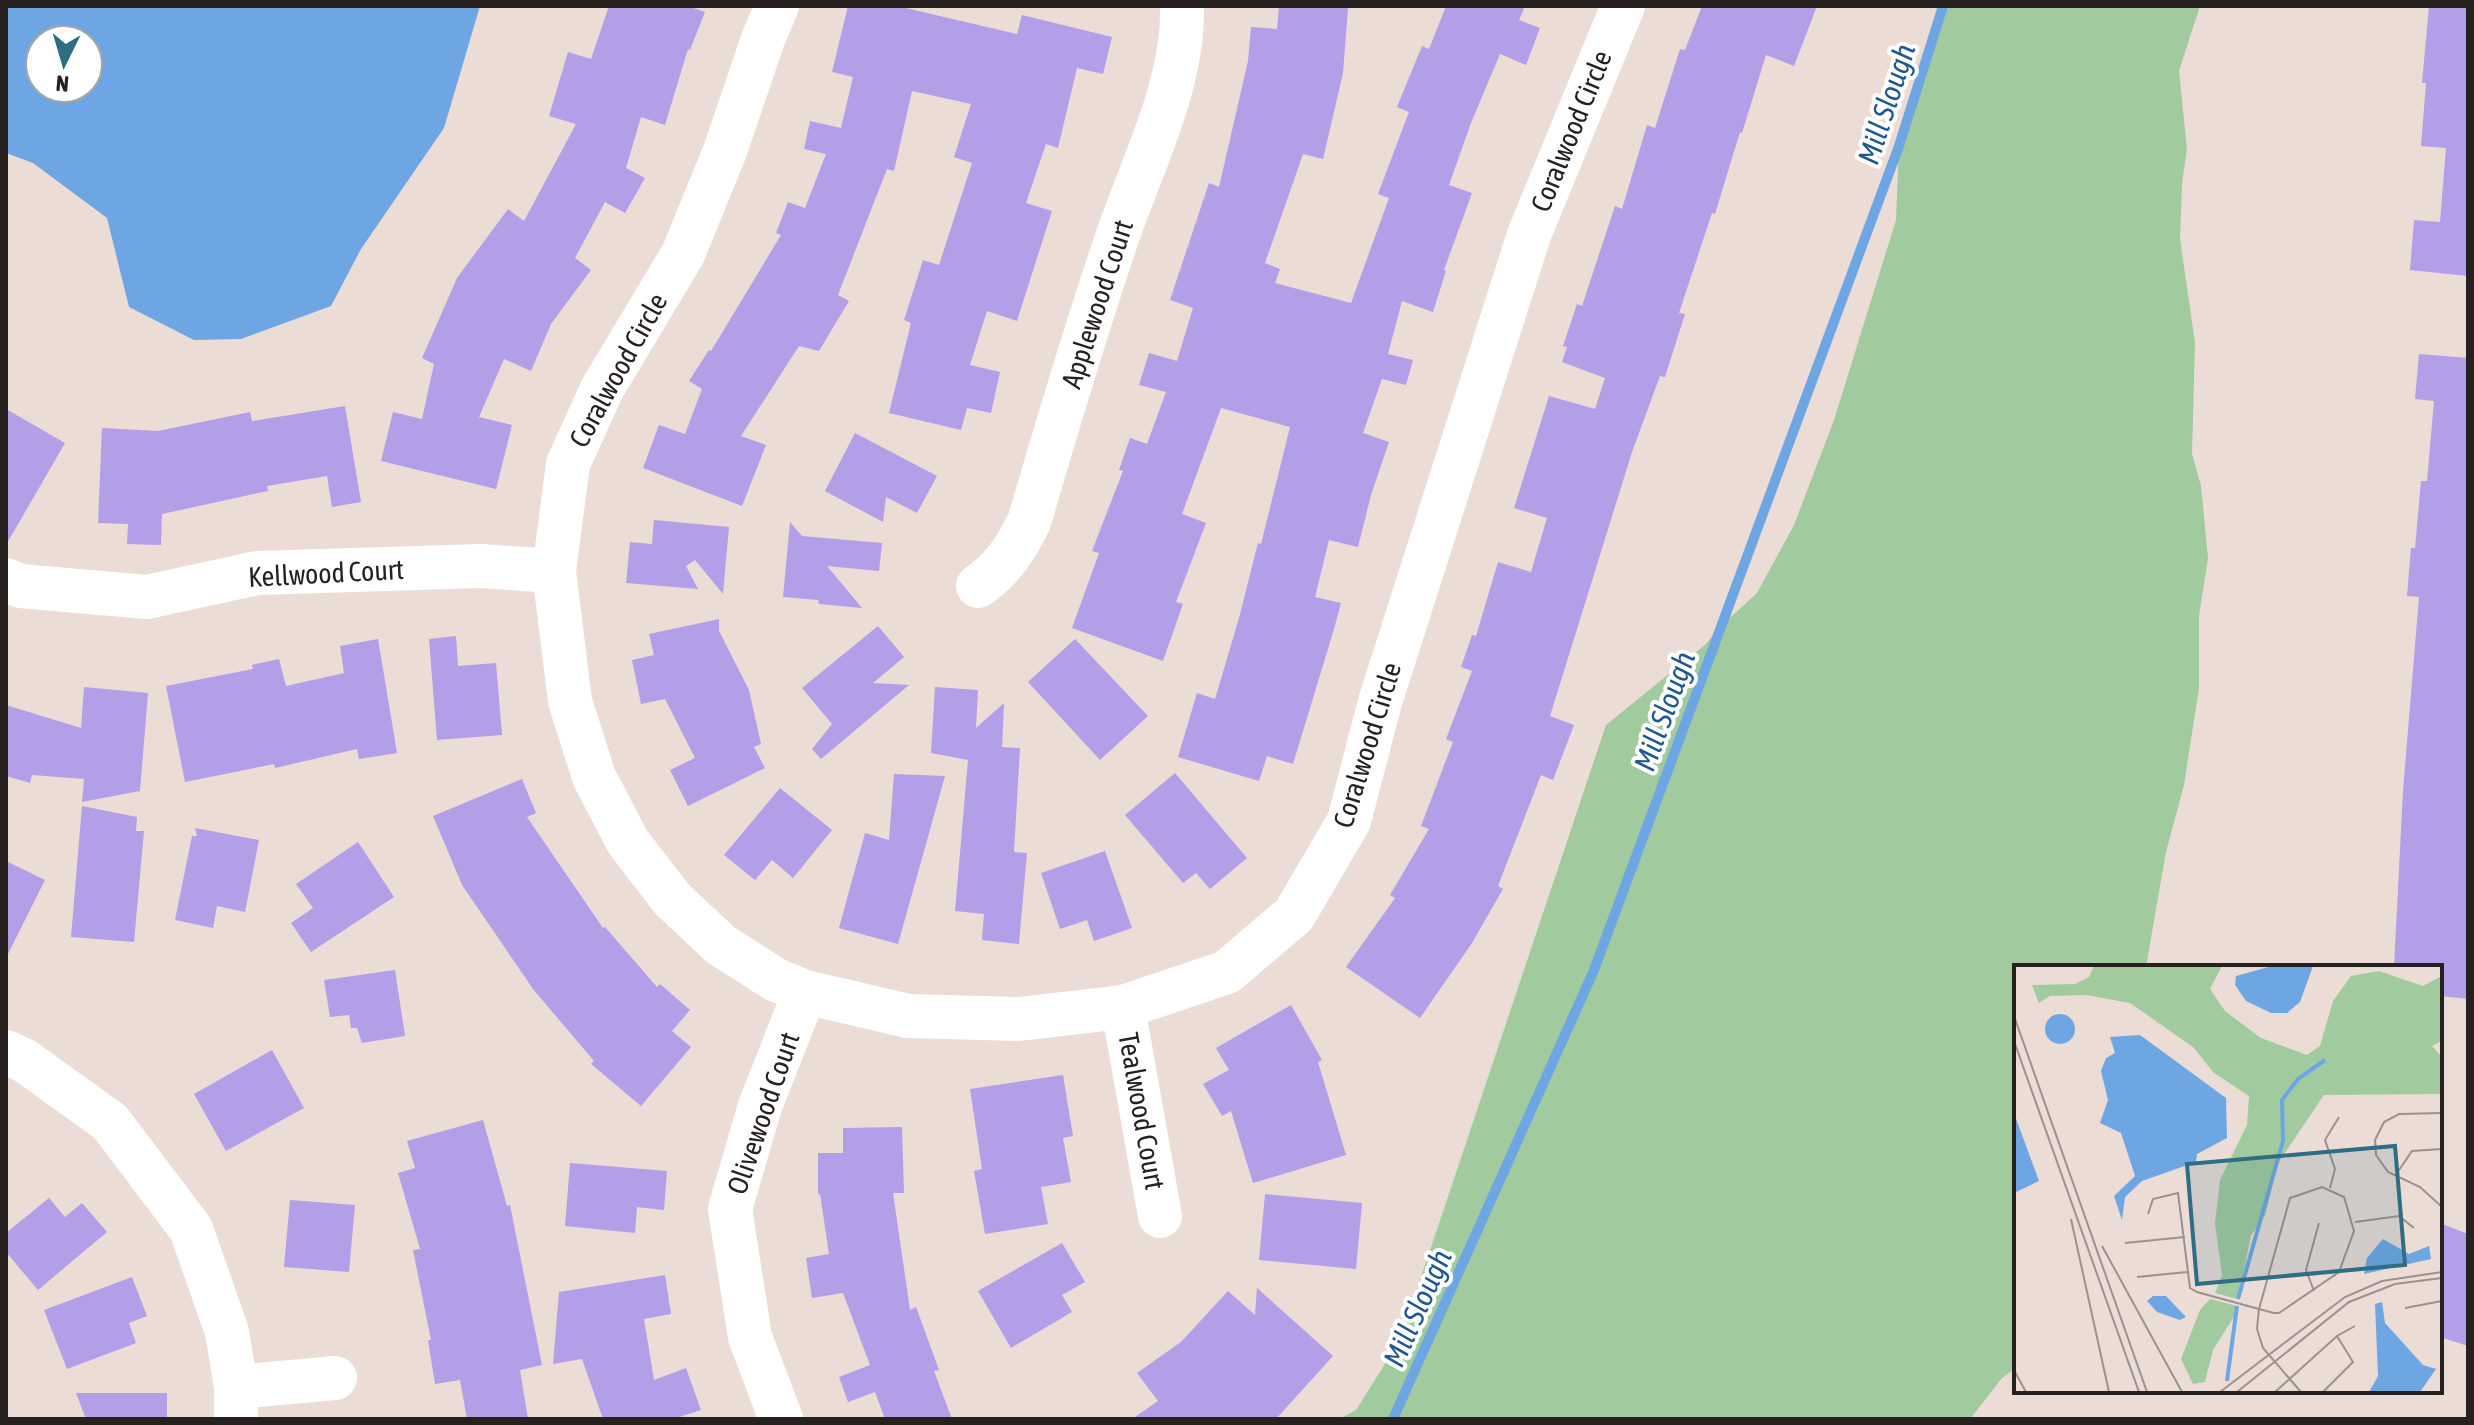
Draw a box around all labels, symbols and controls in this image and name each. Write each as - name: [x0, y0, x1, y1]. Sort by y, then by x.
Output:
- north arrow: [24, 24, 104, 104]
- water label: Mill Slough: [1851, 40, 1921, 168]
- street label: Coralwood Circle: [1524, 46, 1618, 216]
- text: N: [55, 70, 70, 97]
- street label: Applewood Court: [1055, 216, 1139, 392]
- street label: Coralwood Circle: [563, 287, 673, 453]
- street label: Kellwood Court: [247, 553, 405, 593]
- water label: Mill Slough: [1627, 647, 1701, 775]
- street label: Coralwood Circle: [1327, 659, 1407, 831]
- inset map: [2014, 965, 2442, 1393]
- street label: Olivewood Court: [720, 1028, 806, 1198]
- street label: Tealwood Court: [1112, 1030, 1172, 1192]
- water label: Mill Slough: [1376, 1244, 1458, 1372]

